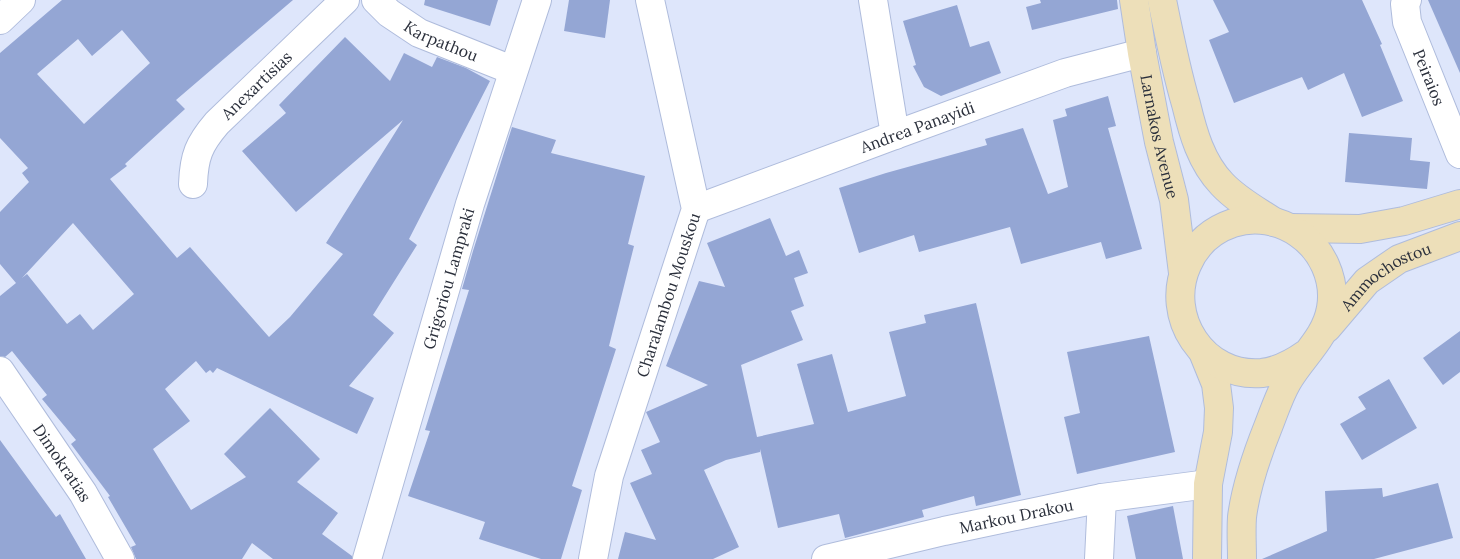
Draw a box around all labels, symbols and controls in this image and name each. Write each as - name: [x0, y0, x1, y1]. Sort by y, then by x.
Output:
- street label: Karpathou: [400, 16, 482, 66]
- street label: Peiraios: [1409, 46, 1449, 108]
- street label: Anexartisias: [216, 47, 296, 124]
- street label: Larnakos Avenue: [1136, 73, 1183, 201]
- street label: Andrea Panayidi: [857, 97, 977, 157]
- street label: Grigoriou Lampraki: [418, 206, 478, 352]
- street label: Charalambou Mouskou: [632, 210, 704, 380]
- street label: Ammochostou: [1336, 238, 1434, 315]
- street label: Dimokratias: [29, 420, 96, 505]
- street label: Markou Drakou: [957, 494, 1075, 538]

